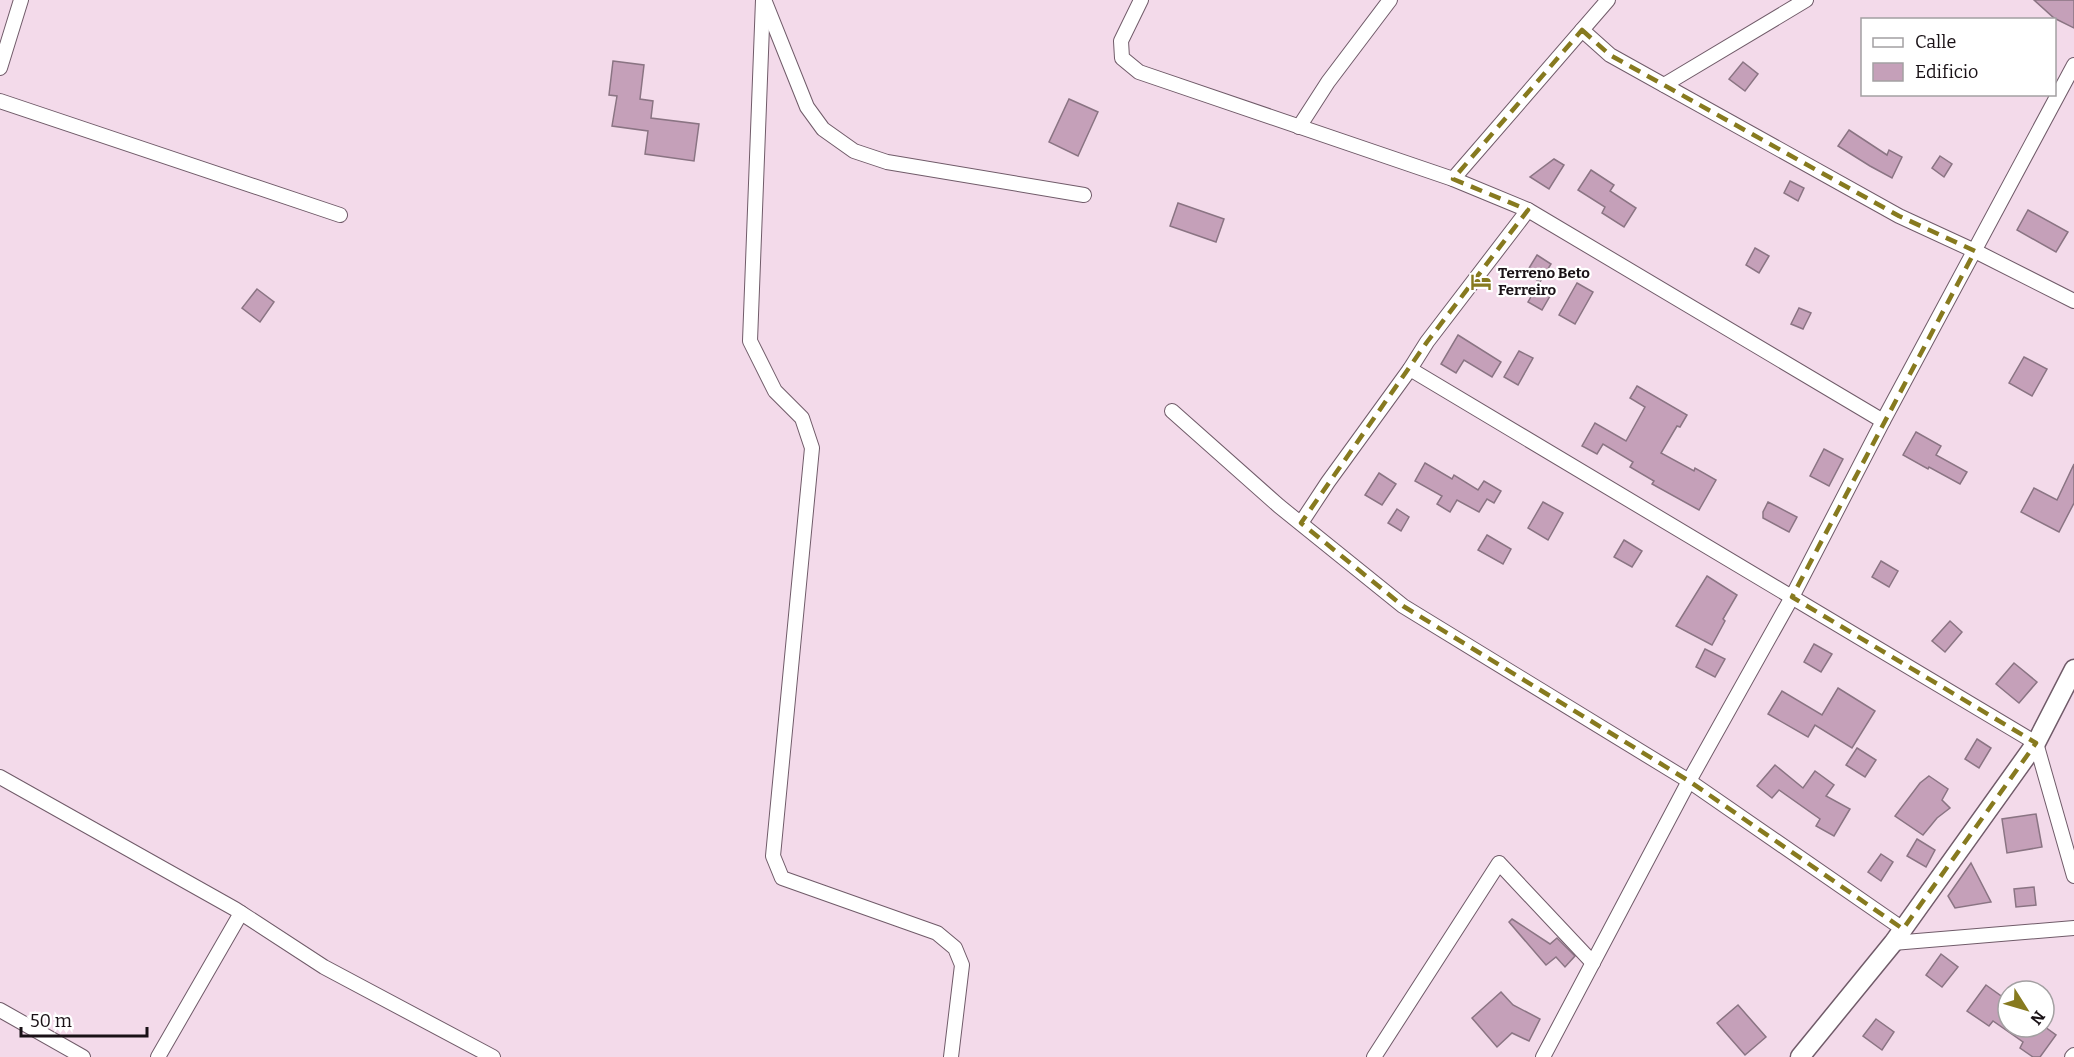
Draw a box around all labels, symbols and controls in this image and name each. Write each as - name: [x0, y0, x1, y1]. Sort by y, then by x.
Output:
- legend: [1861, 18, 2056, 96]
- text: Calle: [1915, 31, 1956, 53]
- text: Edificio: [1915, 61, 1978, 83]
- place label: Terreno Beto Ferreiro: [1498, 264, 1590, 299]
- hotel icon: Terreno Beto Ferreiro: [1469, 270, 1493, 294]
- north arrow: [1996, 979, 2056, 1039]
- scale bar: [21, 1000, 147, 1038]
- text: N: [2026, 1007, 2049, 1028]
- text: 50 m: [30, 1010, 72, 1032]

